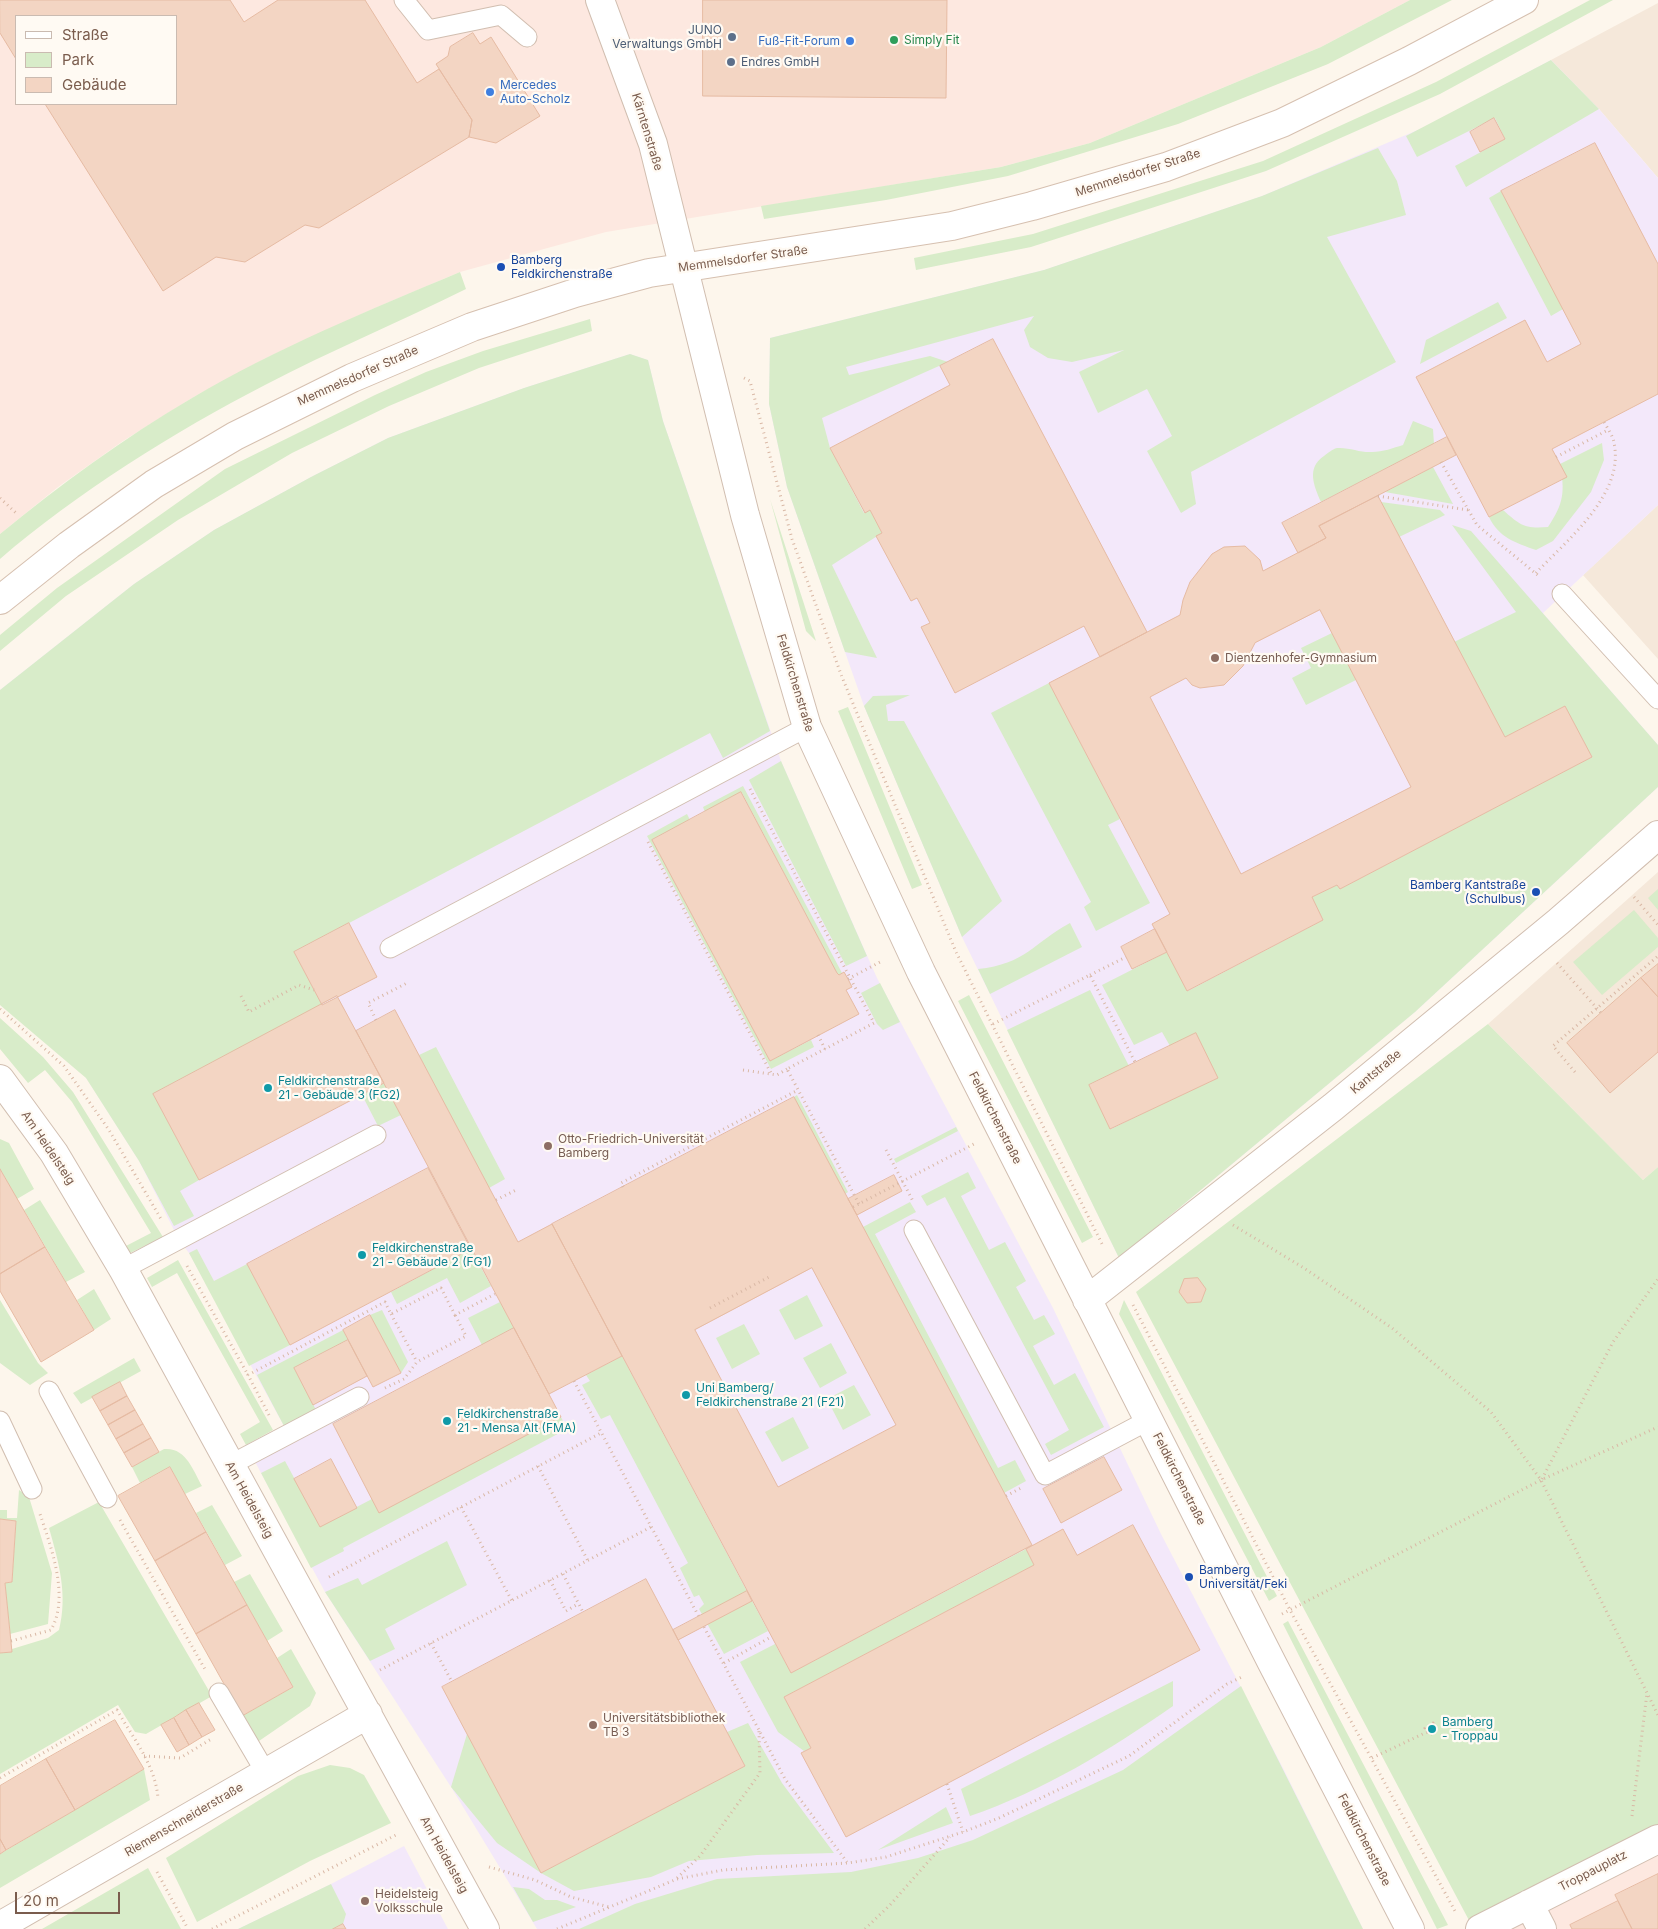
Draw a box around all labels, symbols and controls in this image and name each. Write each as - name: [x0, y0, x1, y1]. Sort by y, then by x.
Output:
- legend: [15, 15, 178, 105]
- place label: JUNO Verwaltungs GmbH: [612, 23, 722, 51]
- text: Straße: [62, 25, 109, 44]
- marker: JUNO Verwaltungs GmbH: [726, 31, 738, 43]
- place label: Simply Fit: [904, 33, 959, 47]
- place label: Fuß-Fit-Forum: [758, 34, 840, 48]
- marker: Simply Fit: [888, 34, 900, 46]
- marker: Fuß-Fit-Forum: [844, 35, 856, 47]
- text: Park: [62, 50, 94, 69]
- place label: Endres GmbH: [741, 55, 819, 69]
- marker: Endres GmbH: [725, 56, 737, 68]
- text: Gebäude: [62, 75, 127, 94]
- place label: Mercedes Auto-Scholz: [500, 78, 570, 106]
- marker: Mercedes Auto-Scholz: [484, 86, 496, 98]
- street label: Kärntenstraße: [628, 91, 666, 173]
- street label: Memmelsdorfer Straße: [1074, 146, 1202, 200]
- street label: Memmelsdorfer Straße: [677, 243, 809, 275]
- place label: Bamberg Feldkirchenstraße: [511, 253, 613, 281]
- marker: Bamberg Feldkirchenstraße: [495, 261, 507, 273]
- street label: Memmelsdorfer Straße: [295, 343, 421, 409]
- street label: Feldkirchenstraße: [773, 632, 817, 734]
- place label: Dientzenhofer-Gymnasium: [1225, 651, 1377, 665]
- marker: Dientzenhofer-Gymnasium: [1209, 652, 1221, 664]
- place label: Bamberg Kantstraße (Schulbus): [1410, 878, 1526, 906]
- marker: Bamberg Kantstraße (Schulbus): [1530, 886, 1542, 898]
- street label: Kantstraße: [1348, 1047, 1404, 1097]
- street label: Feldkirchenstraße: [966, 1069, 1024, 1167]
- place label: Feldkirchenstraße 21 - Gebäude 3 (FG2): [278, 1074, 400, 1102]
- marker: Feldkirchenstraße 21 - Gebäude 3 (FG2): [262, 1082, 274, 1094]
- street label: Am Heidelsteig: [18, 1108, 78, 1188]
- place label: Otto-Friedrich-Universität Bamberg: [558, 1132, 704, 1160]
- marker: Otto-Friedrich-Universität Bamberg: [542, 1140, 554, 1152]
- place label: Feldkirchenstraße 21 - Gebäude 2 (FG1): [372, 1241, 492, 1269]
- marker: Feldkirchenstraße 21 - Gebäude 2 (FG1): [356, 1249, 368, 1261]
- place label: Uni Bamberg/ Feldkirchenstraße 21 (F21): [696, 1381, 845, 1409]
- marker: Uni Bamberg/ Feldkirchenstraße 21 (F21): [680, 1389, 692, 1401]
- place label: Feldkirchenstraße 21 - Mensa Alt (FMA): [457, 1407, 576, 1435]
- marker: Feldkirchenstraße 21 - Mensa Alt (FMA): [441, 1415, 453, 1427]
- street label: Feldkirchenstraße: [1150, 1430, 1208, 1528]
- street label: Am Heidelsteig: [222, 1459, 276, 1541]
- place label: Bamberg Universität/Feki: [1199, 1563, 1287, 1591]
- marker: Bamberg Universität/Feki: [1183, 1571, 1195, 1583]
- place label: Universitätsbibliothek TB 3: [603, 1711, 725, 1739]
- place label: Bamberg - Troppau: [1442, 1715, 1498, 1743]
- marker: Universitätsbibliothek TB 3: [587, 1719, 599, 1731]
- marker: Bamberg - Troppau: [1426, 1723, 1438, 1735]
- street label: Riemenschneiderstraße: [122, 1780, 246, 1860]
- street label: Feldkirchenstraße: [1335, 1791, 1393, 1889]
- street label: Am Heidelsteig: [417, 1814, 471, 1896]
- street label: Troppauplatz: [1556, 1848, 1630, 1894]
- scale bar: [18, 1882, 122, 1914]
- place label: Heidelsteig Volksschule: [375, 1887, 443, 1915]
- text: 20 m: [23, 1891, 59, 1910]
- marker: Heidelsteig Volksschule: [359, 1895, 371, 1907]

